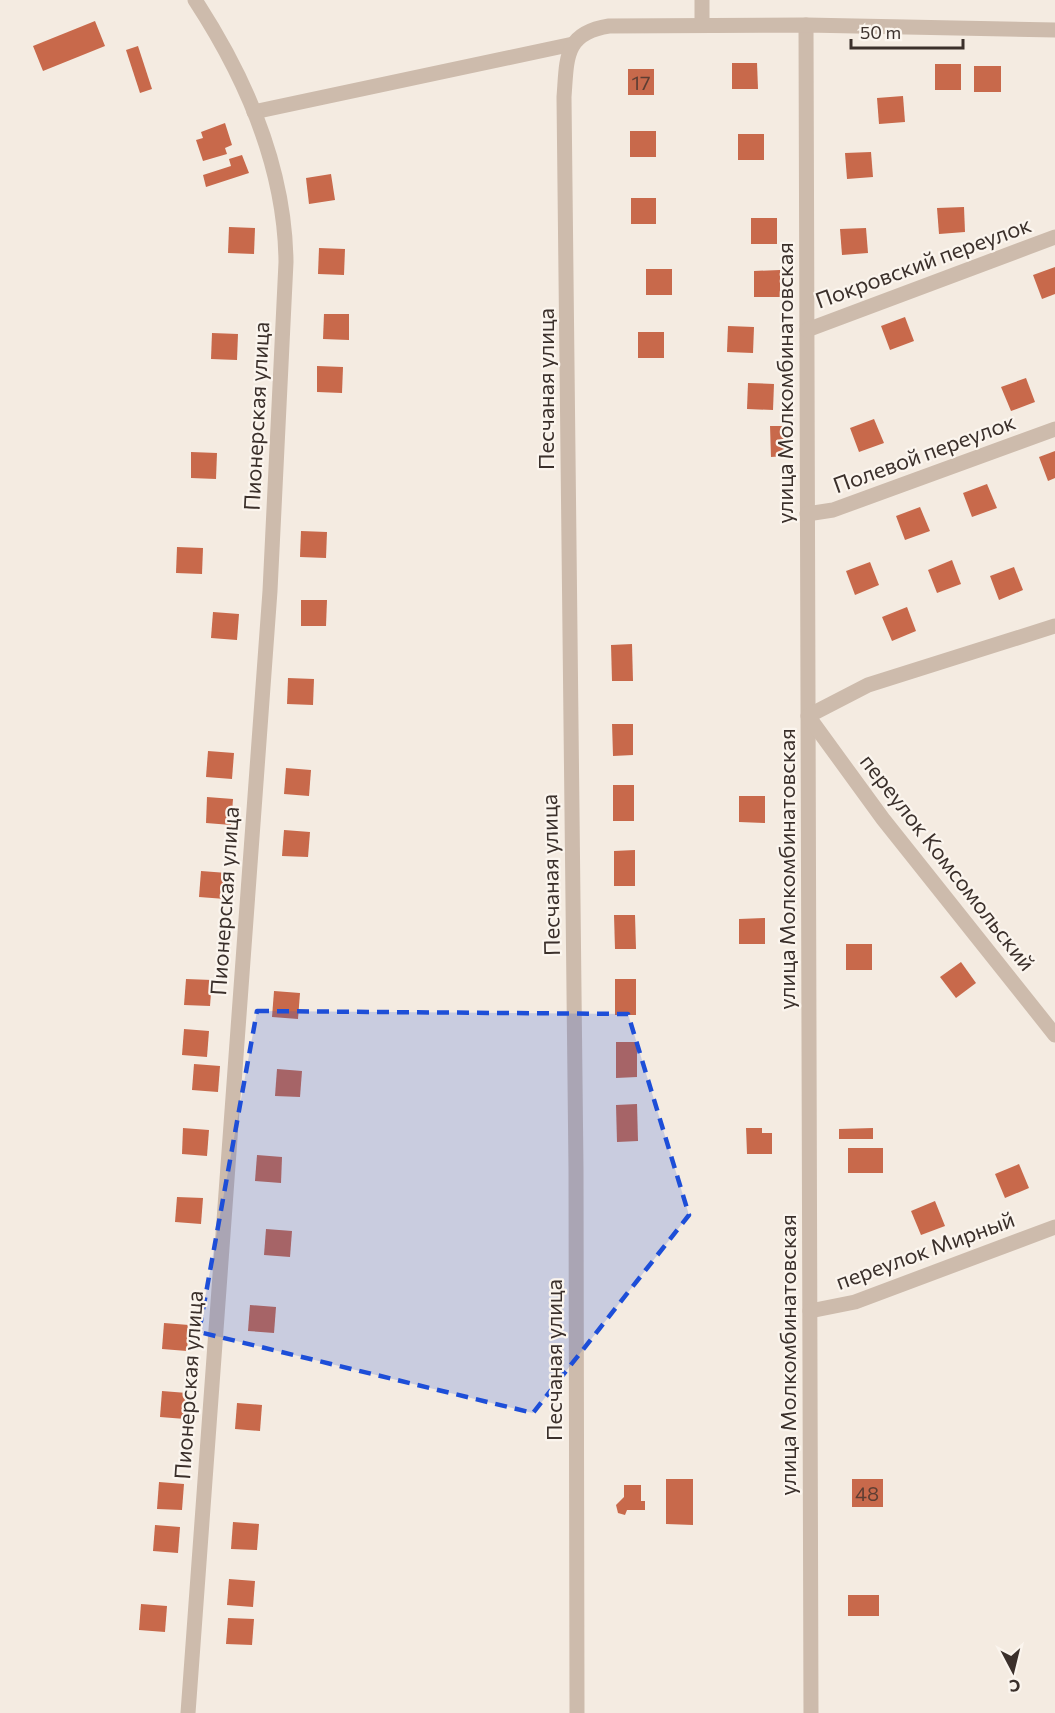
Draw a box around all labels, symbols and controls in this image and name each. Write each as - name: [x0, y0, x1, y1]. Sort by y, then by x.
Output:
- scale bar: [851, 12, 964, 50]
- text: 50 m: [860, 21, 901, 43]
- house number: 17: [631, 70, 651, 94]
- street label: Покровский переулок: [811, 210, 1035, 314]
- street label: улица Молкомбинатовская: [771, 242, 798, 524]
- street label: Песчаная улица: [532, 308, 559, 470]
- street label: Пионерская улица: [238, 321, 274, 511]
- street label: Полевой переулок: [829, 407, 1019, 499]
- street label: улица Молкомбинатовская: [773, 728, 800, 1010]
- street label: переулок Комсомольский: [855, 748, 1041, 976]
- street label: Песчаная улица: [535, 794, 565, 956]
- street label: Пионерская улица: [204, 806, 244, 996]
- street label: переулок Мирный: [832, 1205, 1018, 1295]
- street label: улица Молкомбинатовская: [774, 1214, 801, 1496]
- street label: Песчаная улица: [540, 1279, 567, 1441]
- street label: Пионерская улица: [168, 1290, 208, 1480]
- house number: 48: [855, 1481, 879, 1505]
- north arrow: [983, 1641, 1043, 1701]
- text: С: [1008, 1676, 1021, 1696]

